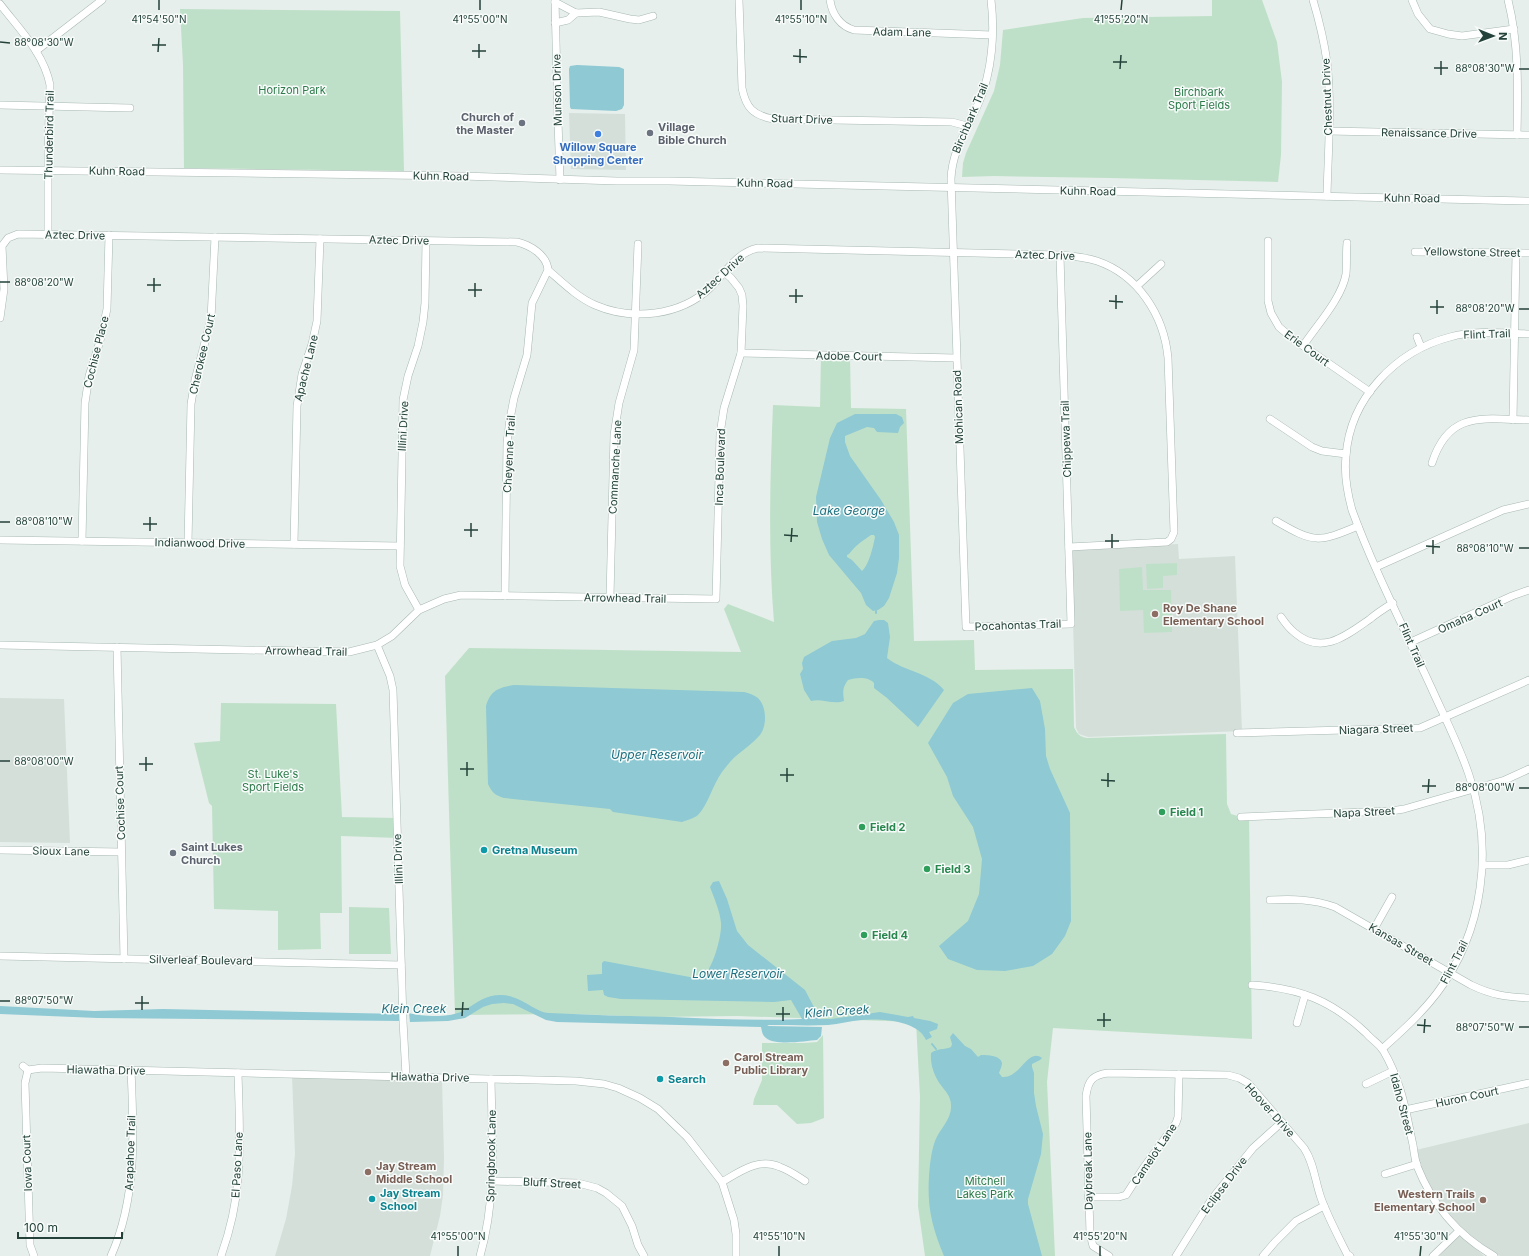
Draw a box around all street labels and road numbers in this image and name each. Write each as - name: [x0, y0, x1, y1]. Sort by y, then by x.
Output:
- street label: Adam Lane: [873, 24, 931, 40]
- street label: Munson Drive: [549, 54, 565, 126]
- street label: Chestnut Drive: [1319, 58, 1335, 136]
- street label: Birchbark Trail: [949, 81, 991, 155]
- street label: Thunderbird Trail: [41, 90, 57, 180]
- street label: Stuart Drive: [771, 111, 833, 127]
- street label: Renaissance Drive: [1381, 125, 1477, 141]
- street label: Kuhn Road: [89, 164, 145, 178]
- street label: Kuhn Road: [413, 169, 469, 183]
- street label: Kuhn Road: [737, 176, 793, 190]
- street label: Kuhn Road: [1060, 184, 1116, 198]
- street label: Kuhn Road: [1384, 191, 1440, 205]
- street label: Aztec Drive: [45, 227, 105, 243]
- street label: Aztec Drive: [369, 232, 429, 248]
- street label: Yellowstone Street: [1424, 244, 1521, 260]
- street label: Aztec Drive: [1015, 247, 1075, 263]
- street label: Aztec Drive: [693, 251, 747, 301]
- street label: Cherokee Court: [186, 312, 218, 396]
- street label: Cochise Place: [80, 314, 112, 390]
- street label: Flint Trail: [1463, 326, 1511, 342]
- street label: Erie Court: [1282, 327, 1333, 369]
- street label: Apache Lane: [291, 333, 321, 403]
- street label: Adobe Court: [816, 348, 883, 364]
- street label: Mohican Road: [950, 370, 966, 444]
- street label: Illini Drive: [395, 400, 411, 452]
- street label: Chippewa Trail: [1058, 400, 1074, 478]
- street label: Cheyenne Trail: [500, 415, 518, 493]
- street label: Commanche Lane: [606, 420, 624, 514]
- street label: Inca Boulevard: [712, 428, 728, 506]
- street label: Indianwood Drive: [155, 535, 245, 551]
- street label: Arrowhead Trail: [584, 590, 666, 606]
- street label: Omaha Court: [1436, 595, 1505, 636]
- street label: Pocahontas Trail: [974, 616, 1062, 634]
- street label: Flint Trail: [1396, 621, 1428, 669]
- street label: Arrowhead Trail: [265, 643, 347, 659]
- street label: Niagara Street: [1339, 721, 1414, 737]
- street label: Cochise Court: [112, 765, 128, 840]
- street label: Napa Street: [1333, 803, 1396, 821]
- street label: Illini Drive: [390, 834, 406, 884]
- street label: Sioux Lane: [32, 844, 90, 858]
- street label: Kansas Street: [1366, 920, 1436, 968]
- street label: Flint Trail: [1437, 938, 1471, 986]
- street label: Silverleaf Boulevard: [149, 952, 253, 968]
- street label: Hiawatha Drive: [66, 1062, 146, 1078]
- street label: Hiawatha Drive: [390, 1069, 470, 1085]
- street label: Idaho Street: [1387, 1072, 1417, 1137]
- street label: Hoover Drive: [1242, 1080, 1298, 1140]
- street label: Huron Court: [1434, 1083, 1500, 1110]
- street label: Springbrook Lane: [483, 1110, 499, 1202]
- street label: Arapahoe Trail: [122, 1115, 138, 1191]
- street label: Camelot Lane: [1128, 1120, 1180, 1188]
- street label: El Paso Lane: [228, 1131, 246, 1199]
- street label: Daybreak Lane: [1080, 1132, 1096, 1210]
- street label: Iowa Court: [19, 1134, 35, 1192]
- street label: Eclipse Drive: [1198, 1154, 1250, 1216]
- street label: Bluff Street: [523, 1174, 582, 1192]

